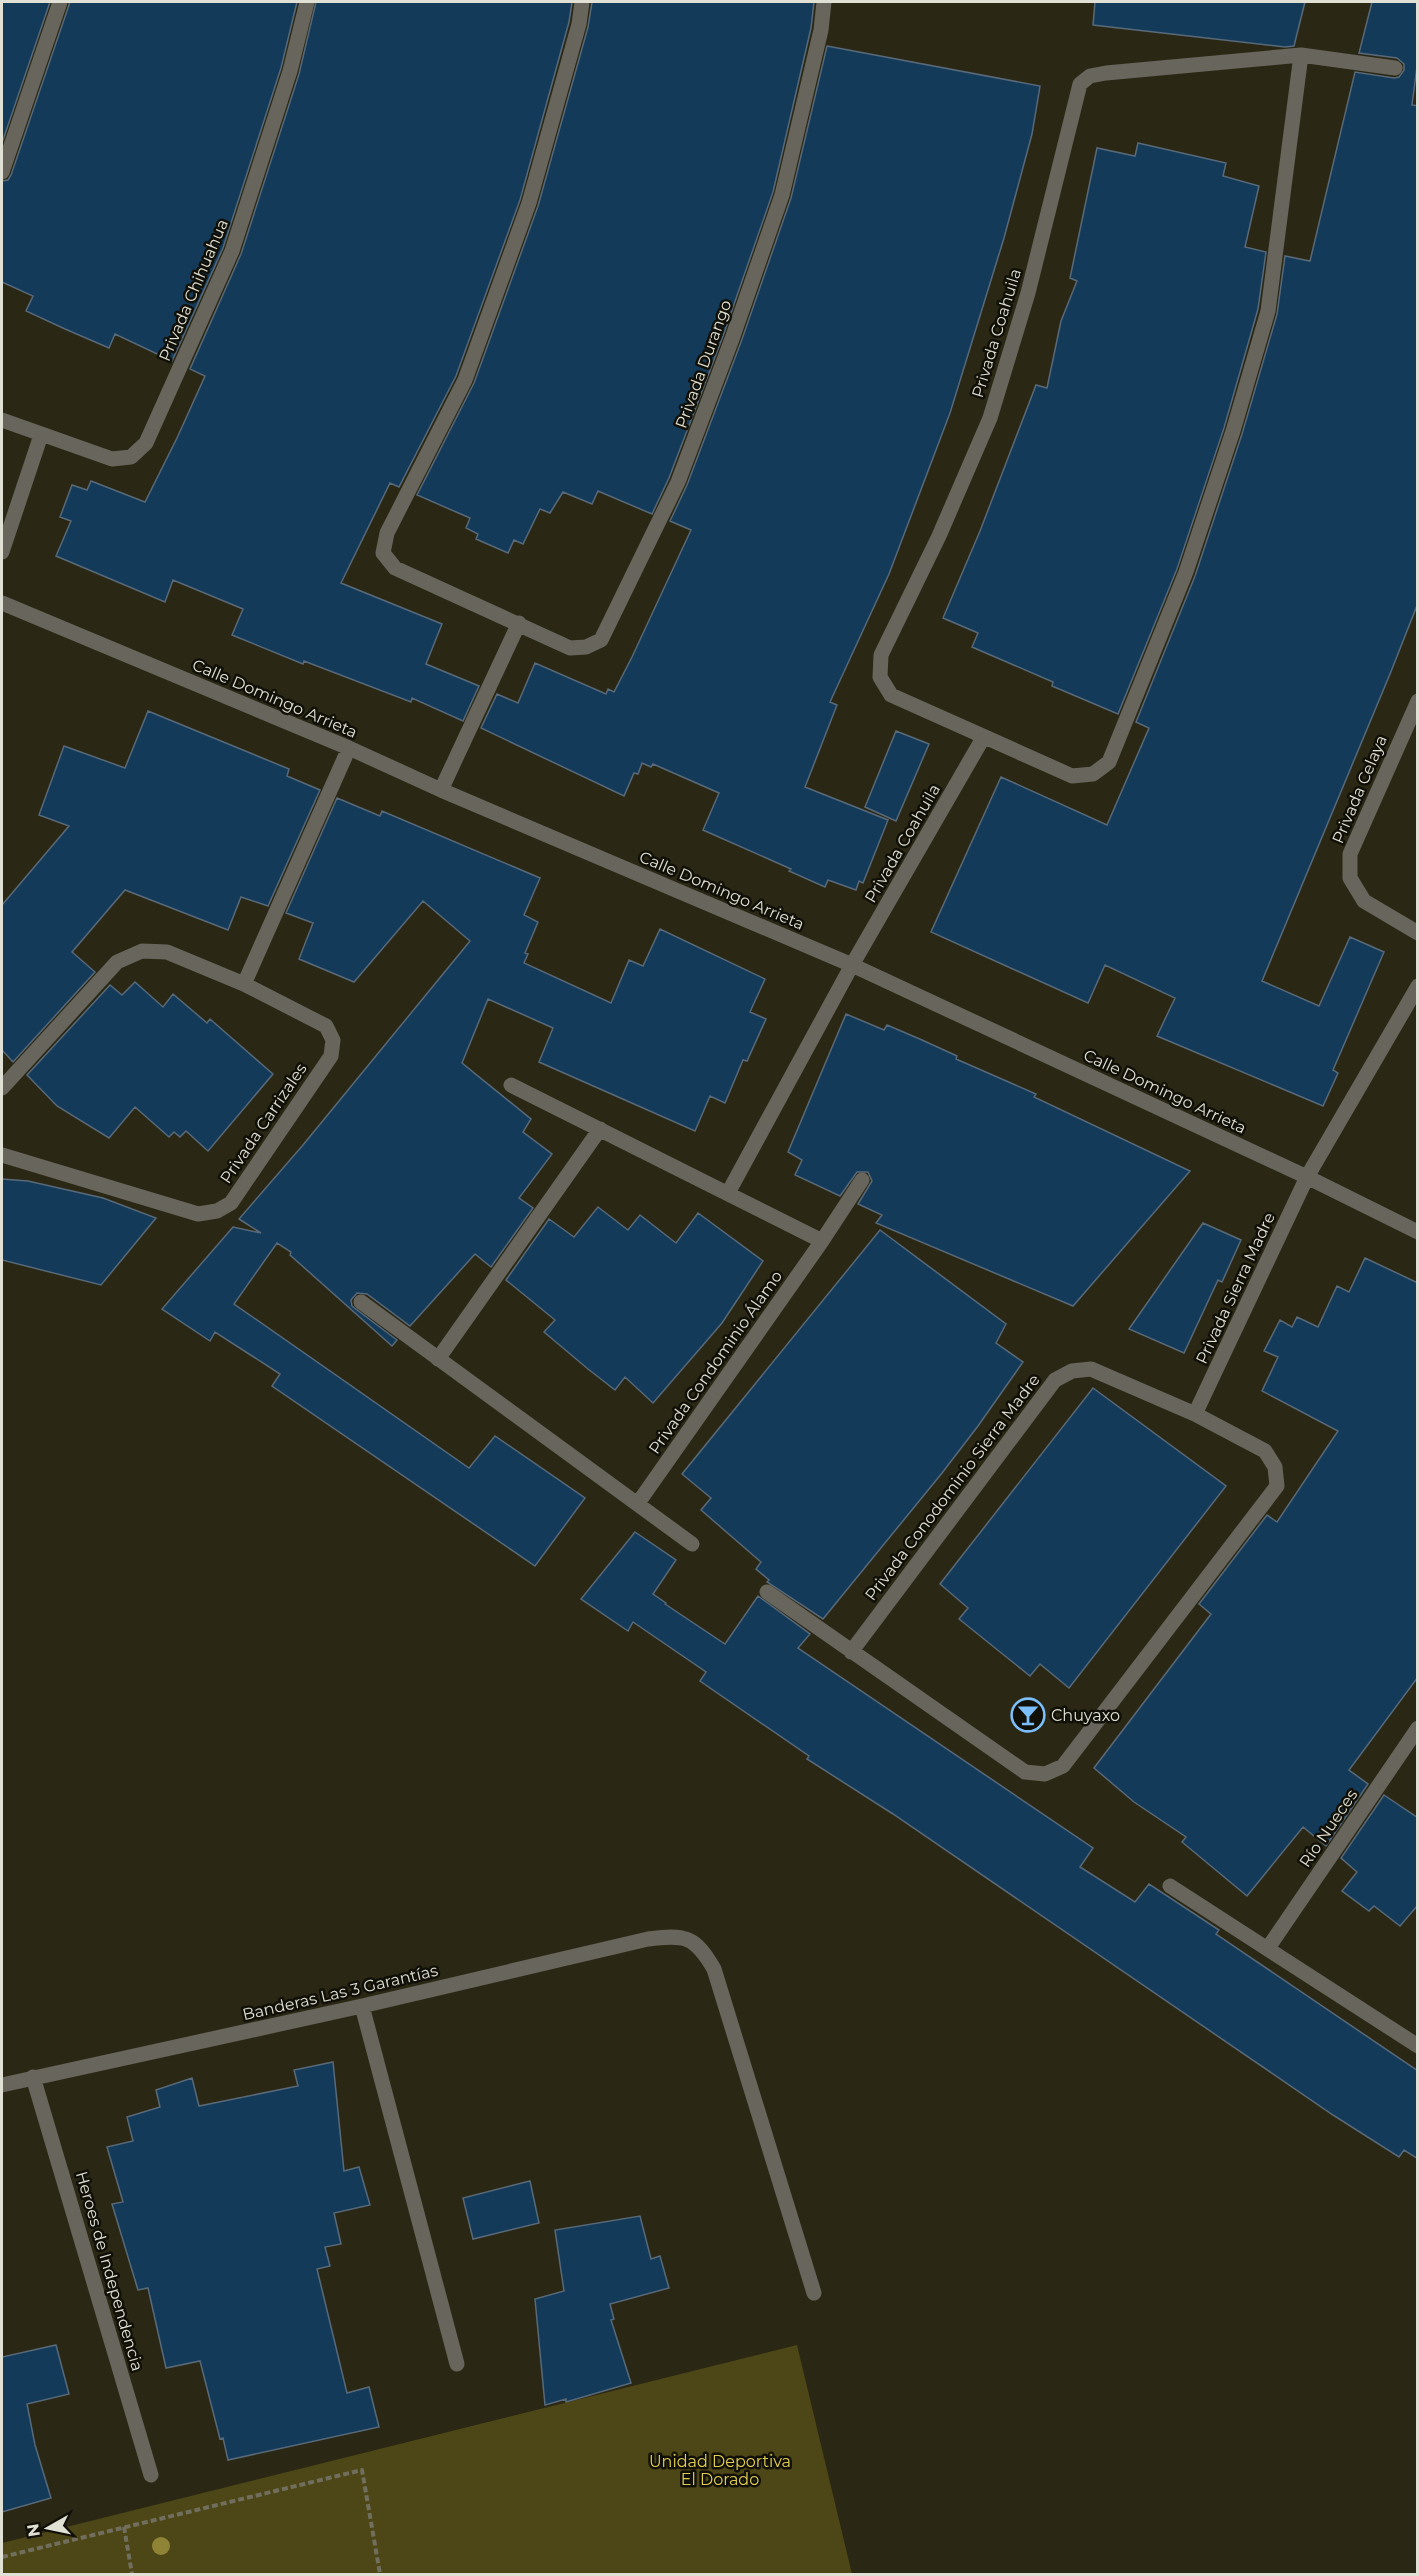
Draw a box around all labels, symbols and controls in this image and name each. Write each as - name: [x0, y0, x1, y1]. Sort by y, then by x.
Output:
- street label: Privada Chihuahua: [155, 216, 232, 364]
- street label: Privada Coahuila: [968, 266, 1025, 400]
- street label: Privada Durango: [671, 297, 735, 431]
- street label: Calle Domingo Arrieta: [189, 655, 360, 742]
- street label: Privada Celaya: [1328, 732, 1391, 846]
- street label: Privada Coahuila: [861, 780, 944, 906]
- street label: Calle Domingo Arrieta: [636, 847, 807, 934]
- street label: Calle Domingo Arrieta: [1080, 1045, 1249, 1138]
- street label: Privada Carrizales: [216, 1059, 311, 1187]
- street label: Privada Sierra Madre: [1192, 1209, 1279, 1367]
- street label: Privada Condominio Álamo: [645, 1267, 786, 1458]
- street label: Privada Conodominio Sierra Madre: [861, 1370, 1044, 1604]
- bar icon: Chuyaxo: [1010, 1697, 1046, 1733]
- place label: Chuyaxo: [1051, 1706, 1120, 1725]
- street label: Río Nueces: [1295, 1786, 1362, 1871]
- street label: Banderas Las 3 Garantías: [241, 1961, 440, 2024]
- street label: Heroes de Independencia: [72, 2169, 147, 2373]
- park label: Unidad Deportiva El Dorado: [649, 2452, 791, 2489]
- north arrow: [18, 2498, 78, 2558]
- text: N: [23, 2522, 44, 2538]

